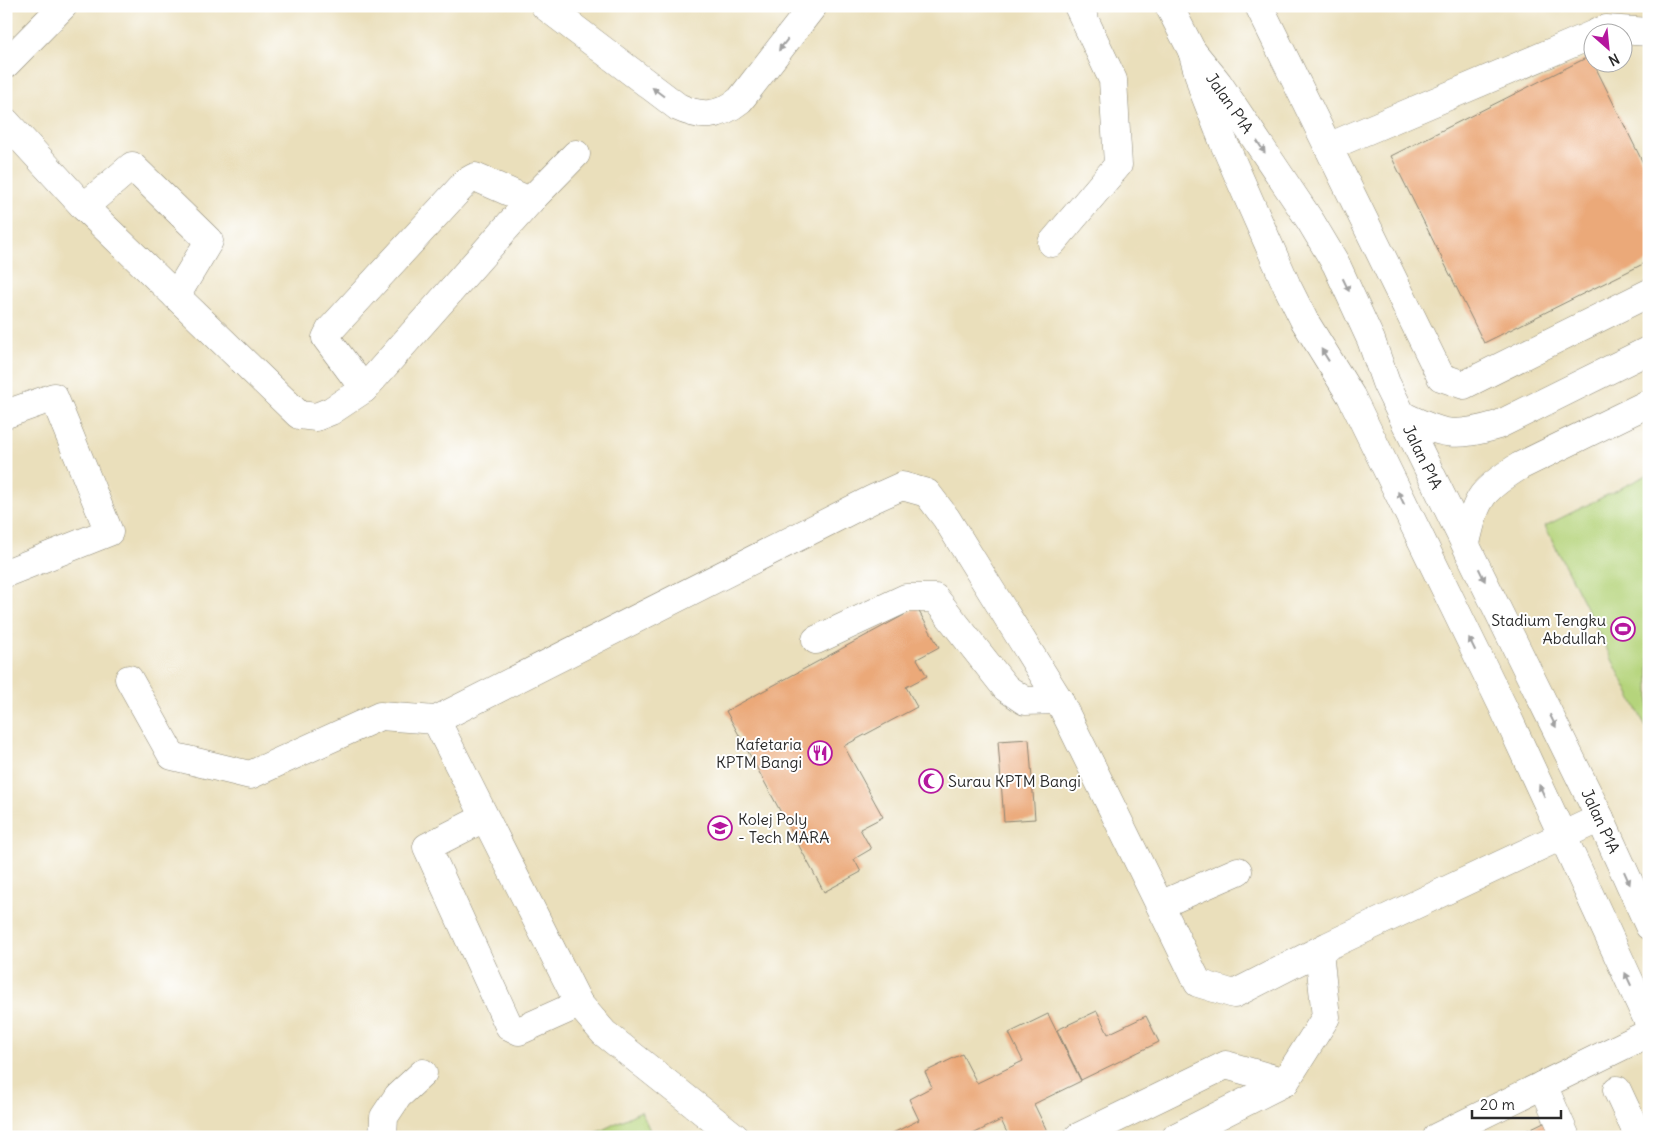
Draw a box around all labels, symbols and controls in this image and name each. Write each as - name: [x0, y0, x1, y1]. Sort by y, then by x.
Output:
- north arrow: [1582, 22, 1632, 72]
- one-way arrow: [777, 38, 788, 51]
- text: N: [1606, 49, 1622, 70]
- street label: Jalan P1A: [1202, 69, 1258, 137]
- one-way arrow: [652, 86, 665, 97]
- one-way arrow: [1256, 141, 1266, 154]
- one-way arrow: [1342, 278, 1350, 293]
- one-way arrow: [1320, 348, 1330, 361]
- street label: Jalan P1A: [1399, 421, 1447, 493]
- one-way arrow: [1397, 491, 1405, 505]
- one-way arrow: [1478, 568, 1486, 582]
- place label: Stadium Tengku Abdullah: [1491, 610, 1606, 648]
- sports icon: Stadium Tengku Abdullah: [1610, 616, 1636, 642]
- one-way arrow: [1468, 637, 1476, 651]
- one-way arrow: [1549, 714, 1557, 728]
- place label: Kafetaria KPTM Bangi: [716, 734, 802, 772]
- restaurant icon: Kafetaria KPTM Bangi: [807, 740, 833, 766]
- mosque icon: Surau KPTM Bangi: [918, 768, 944, 794]
- place label: Surau KPTM Bangi: [948, 771, 1081, 791]
- one-way arrow: [1537, 784, 1545, 798]
- street label: Jalan P1A: [1577, 785, 1625, 857]
- place label: Kolej Poly - Tech MARA: [738, 809, 829, 847]
- school or university icon: Kolej Poly - Tech MARA: [707, 815, 733, 841]
- one-way arrow: [1624, 871, 1632, 885]
- one-way arrow: [1624, 972, 1632, 986]
- scale bar: [1472, 1088, 1561, 1120]
- text: 20 m: [1480, 1095, 1515, 1114]

